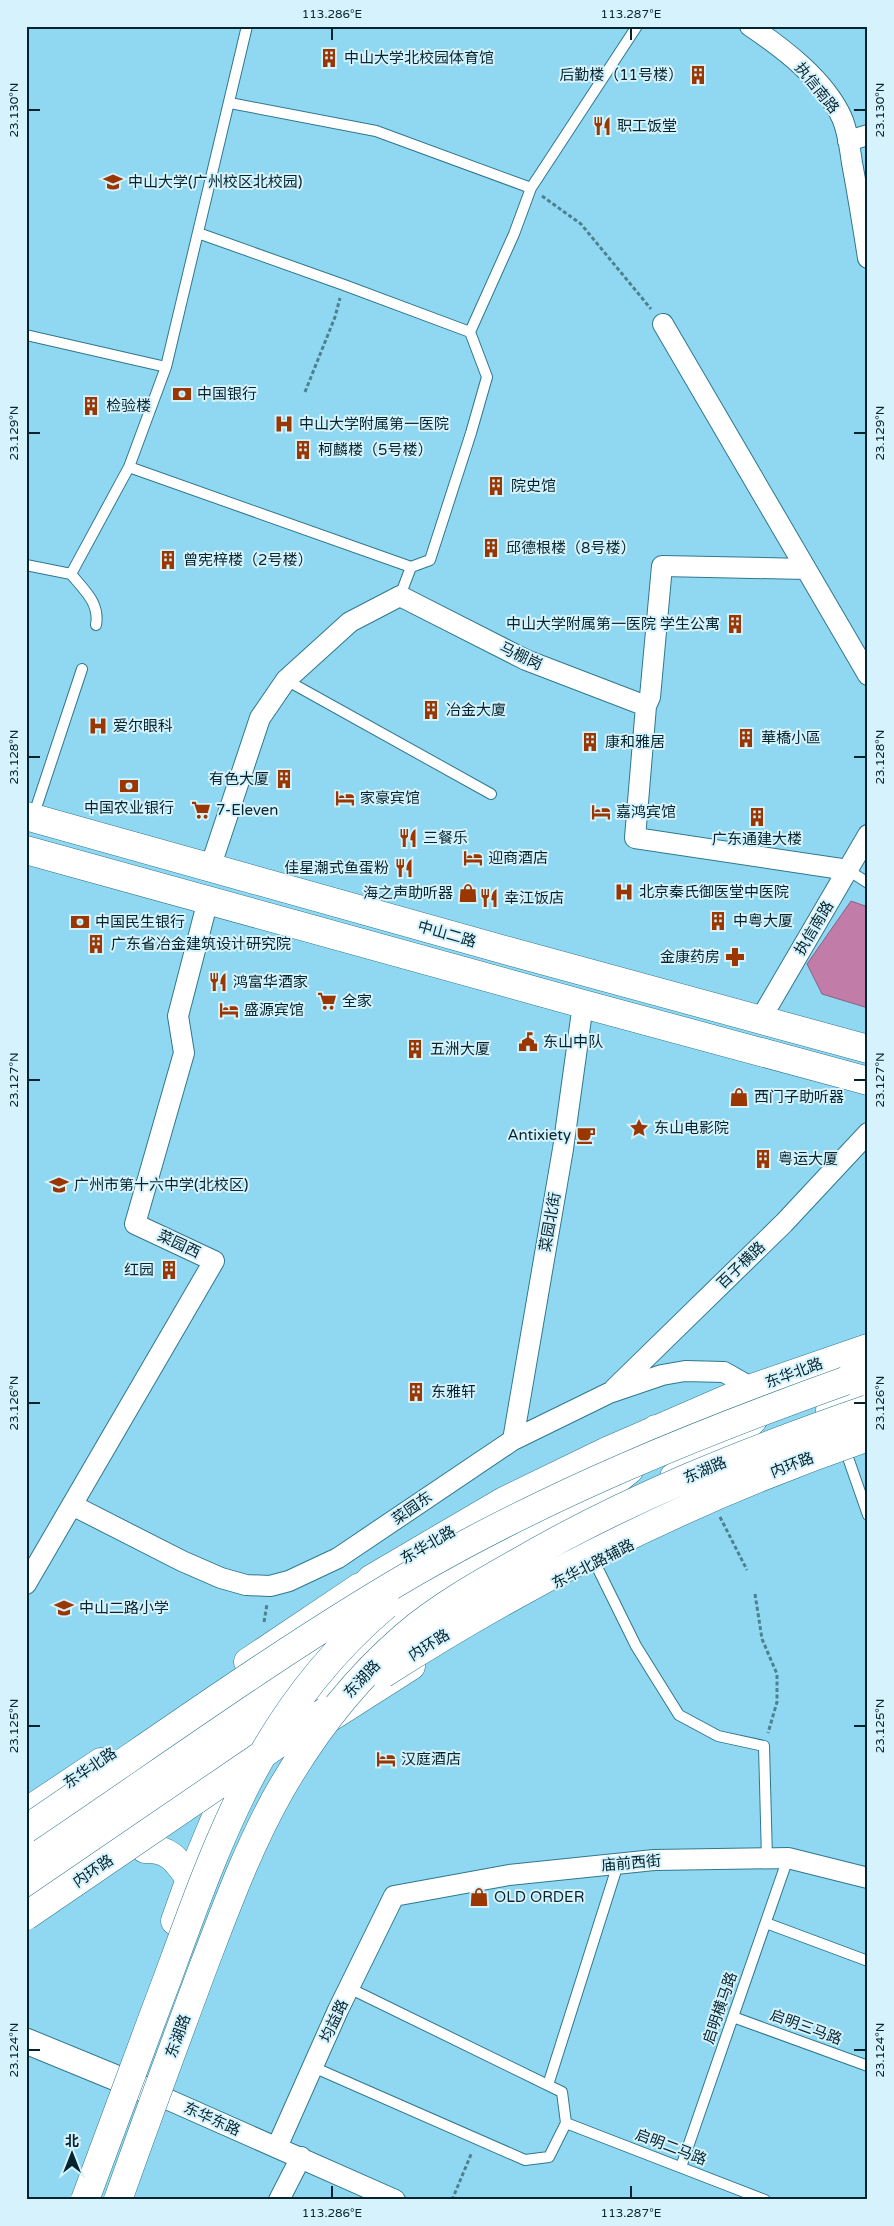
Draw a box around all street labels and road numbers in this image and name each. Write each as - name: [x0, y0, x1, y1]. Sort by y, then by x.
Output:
- street label: 执信南路: [791, 59, 843, 117]
- street label: 马棚岗: [497, 638, 545, 674]
- street label: 执信南路: [791, 898, 837, 958]
- street label: 中山二路: [416, 917, 478, 951]
- street label: 菜园北街: [536, 1191, 564, 1253]
- street label: 菜园西: [155, 1226, 203, 1262]
- street label: 百子横路: [713, 1238, 769, 1292]
- street label: 东华北路: [763, 1354, 825, 1392]
- street label: 内环路: [768, 1449, 816, 1481]
- street label: 东湖路: [681, 1453, 729, 1487]
- street label: 菜园东: [388, 1488, 436, 1528]
- street label: 东华北路: [398, 1522, 458, 1568]
- street label: 东华北路辅路: [549, 1536, 637, 1592]
- street label: 内环路: [405, 1625, 453, 1665]
- street label: 东湖路: [340, 1656, 384, 1702]
- street label: 东华北路: [60, 1744, 120, 1792]
- street label: 内环路: [69, 1851, 117, 1891]
- street label: 庙前西街: [600, 1851, 662, 1875]
- street label: 启明横马路: [699, 1970, 741, 2046]
- street label: 均益路: [316, 1997, 352, 2045]
- street label: 启明三马路: [768, 2006, 844, 2048]
- street label: 东湖路: [162, 2012, 194, 2060]
- street label: 东华东路: [181, 2099, 243, 2139]
- street label: 启明二马路: [633, 2125, 709, 2169]

